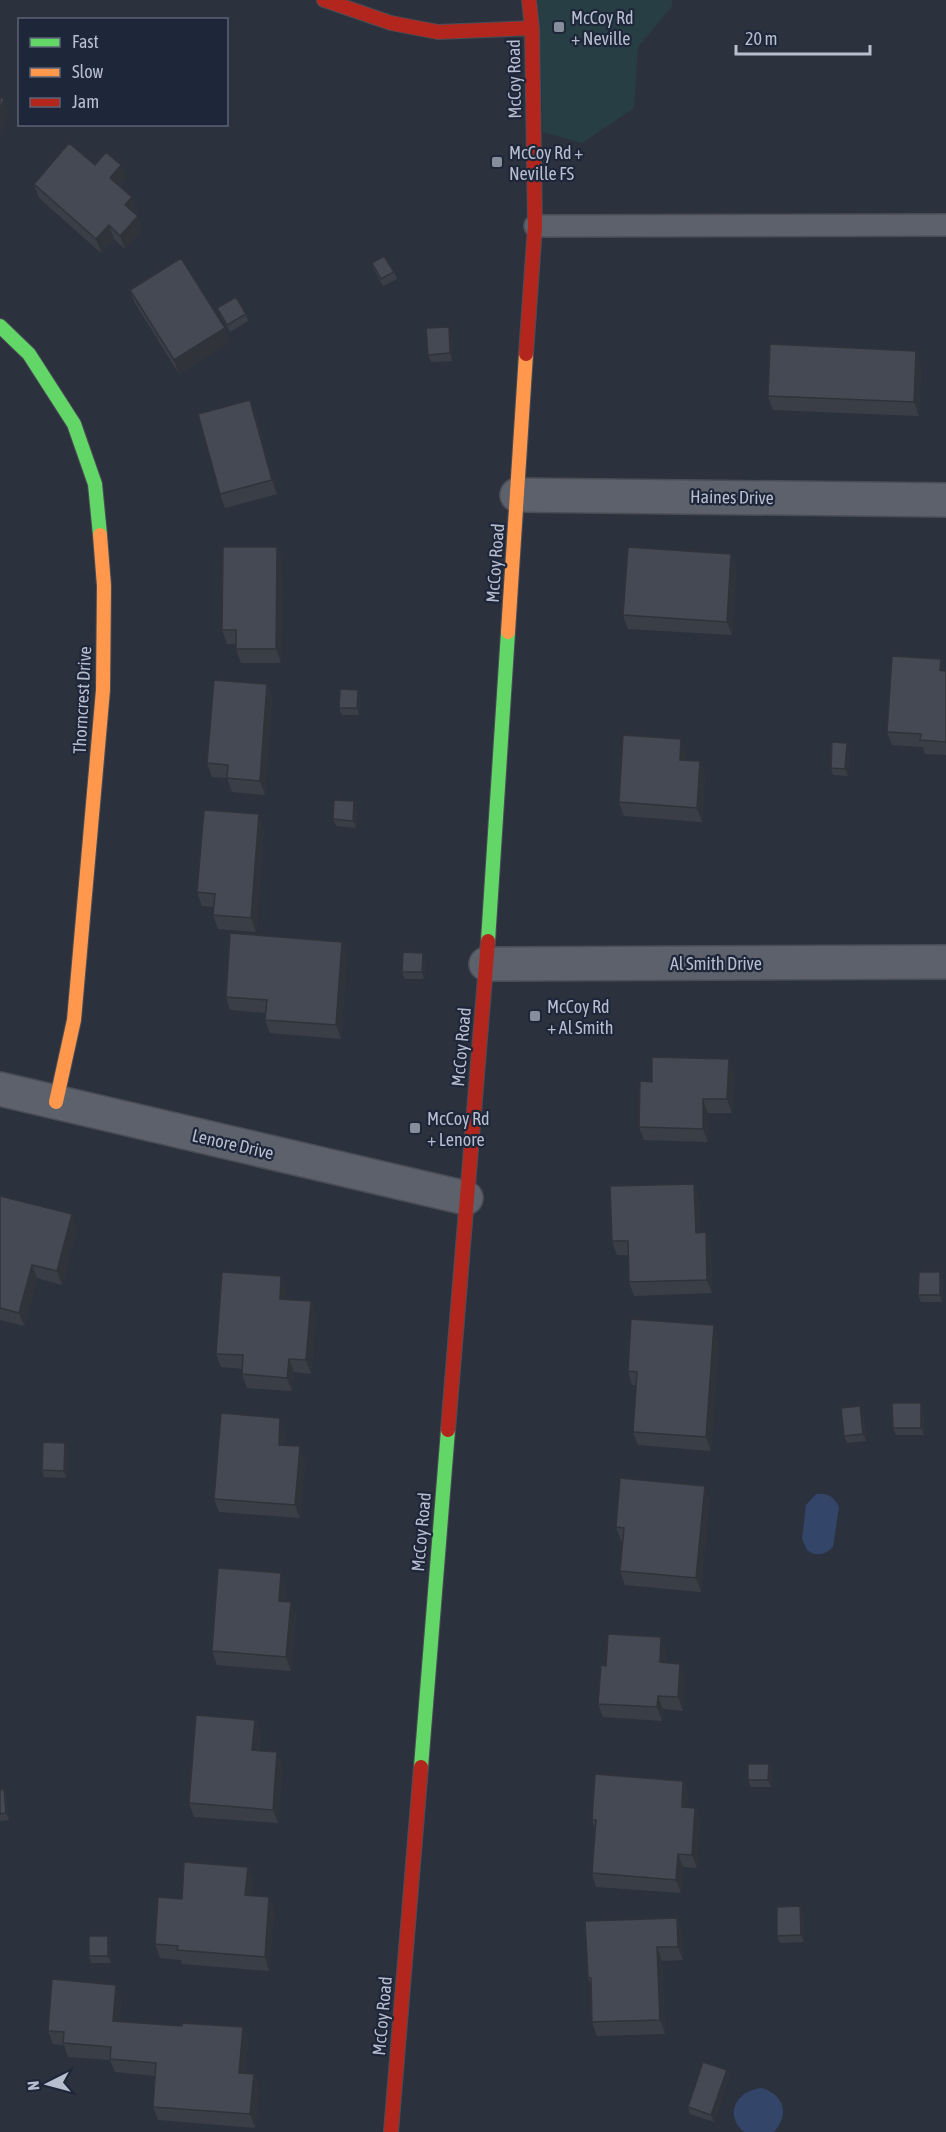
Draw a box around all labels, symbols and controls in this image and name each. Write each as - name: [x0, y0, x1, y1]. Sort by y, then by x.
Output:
- place label: McCoy Rd + Neville: [571, 7, 634, 49]
- legend: [18, 18, 228, 126]
- scale bar: [736, 18, 870, 56]
- marker: McCoy Rd + Neville: [552, 20, 566, 34]
- text: 20 m: [745, 28, 777, 49]
- text: Fast: [72, 31, 99, 52]
- street label: McCoy Road: [503, 39, 525, 119]
- text: Slow: [72, 61, 103, 82]
- text: Jam: [72, 91, 99, 112]
- place label: McCoy Rd + Neville FS: [509, 142, 583, 184]
- marker: McCoy Rd + Neville FS: [490, 155, 504, 169]
- street label: Haines Drive: [690, 486, 774, 508]
- street label: McCoy Road: [482, 523, 508, 603]
- street label: Thorncrest Drive: [69, 646, 95, 754]
- street label: Al Smith Drive: [670, 953, 762, 974]
- place label: McCoy Rd + Al Smith: [547, 996, 613, 1038]
- street label: McCoy Road: [447, 1007, 475, 1087]
- marker: McCoy Rd + Al Smith: [528, 1009, 542, 1023]
- place label: McCoy Rd + Lenore: [427, 1108, 490, 1150]
- marker: McCoy Rd + Lenore: [408, 1121, 422, 1135]
- street label: Lenore Drive: [190, 1124, 276, 1164]
- street label: McCoy Road: [407, 1492, 435, 1572]
- street label: McCoy Road: [368, 1976, 396, 2056]
- north arrow: [18, 2054, 78, 2114]
- text: N: [24, 2080, 43, 2091]

